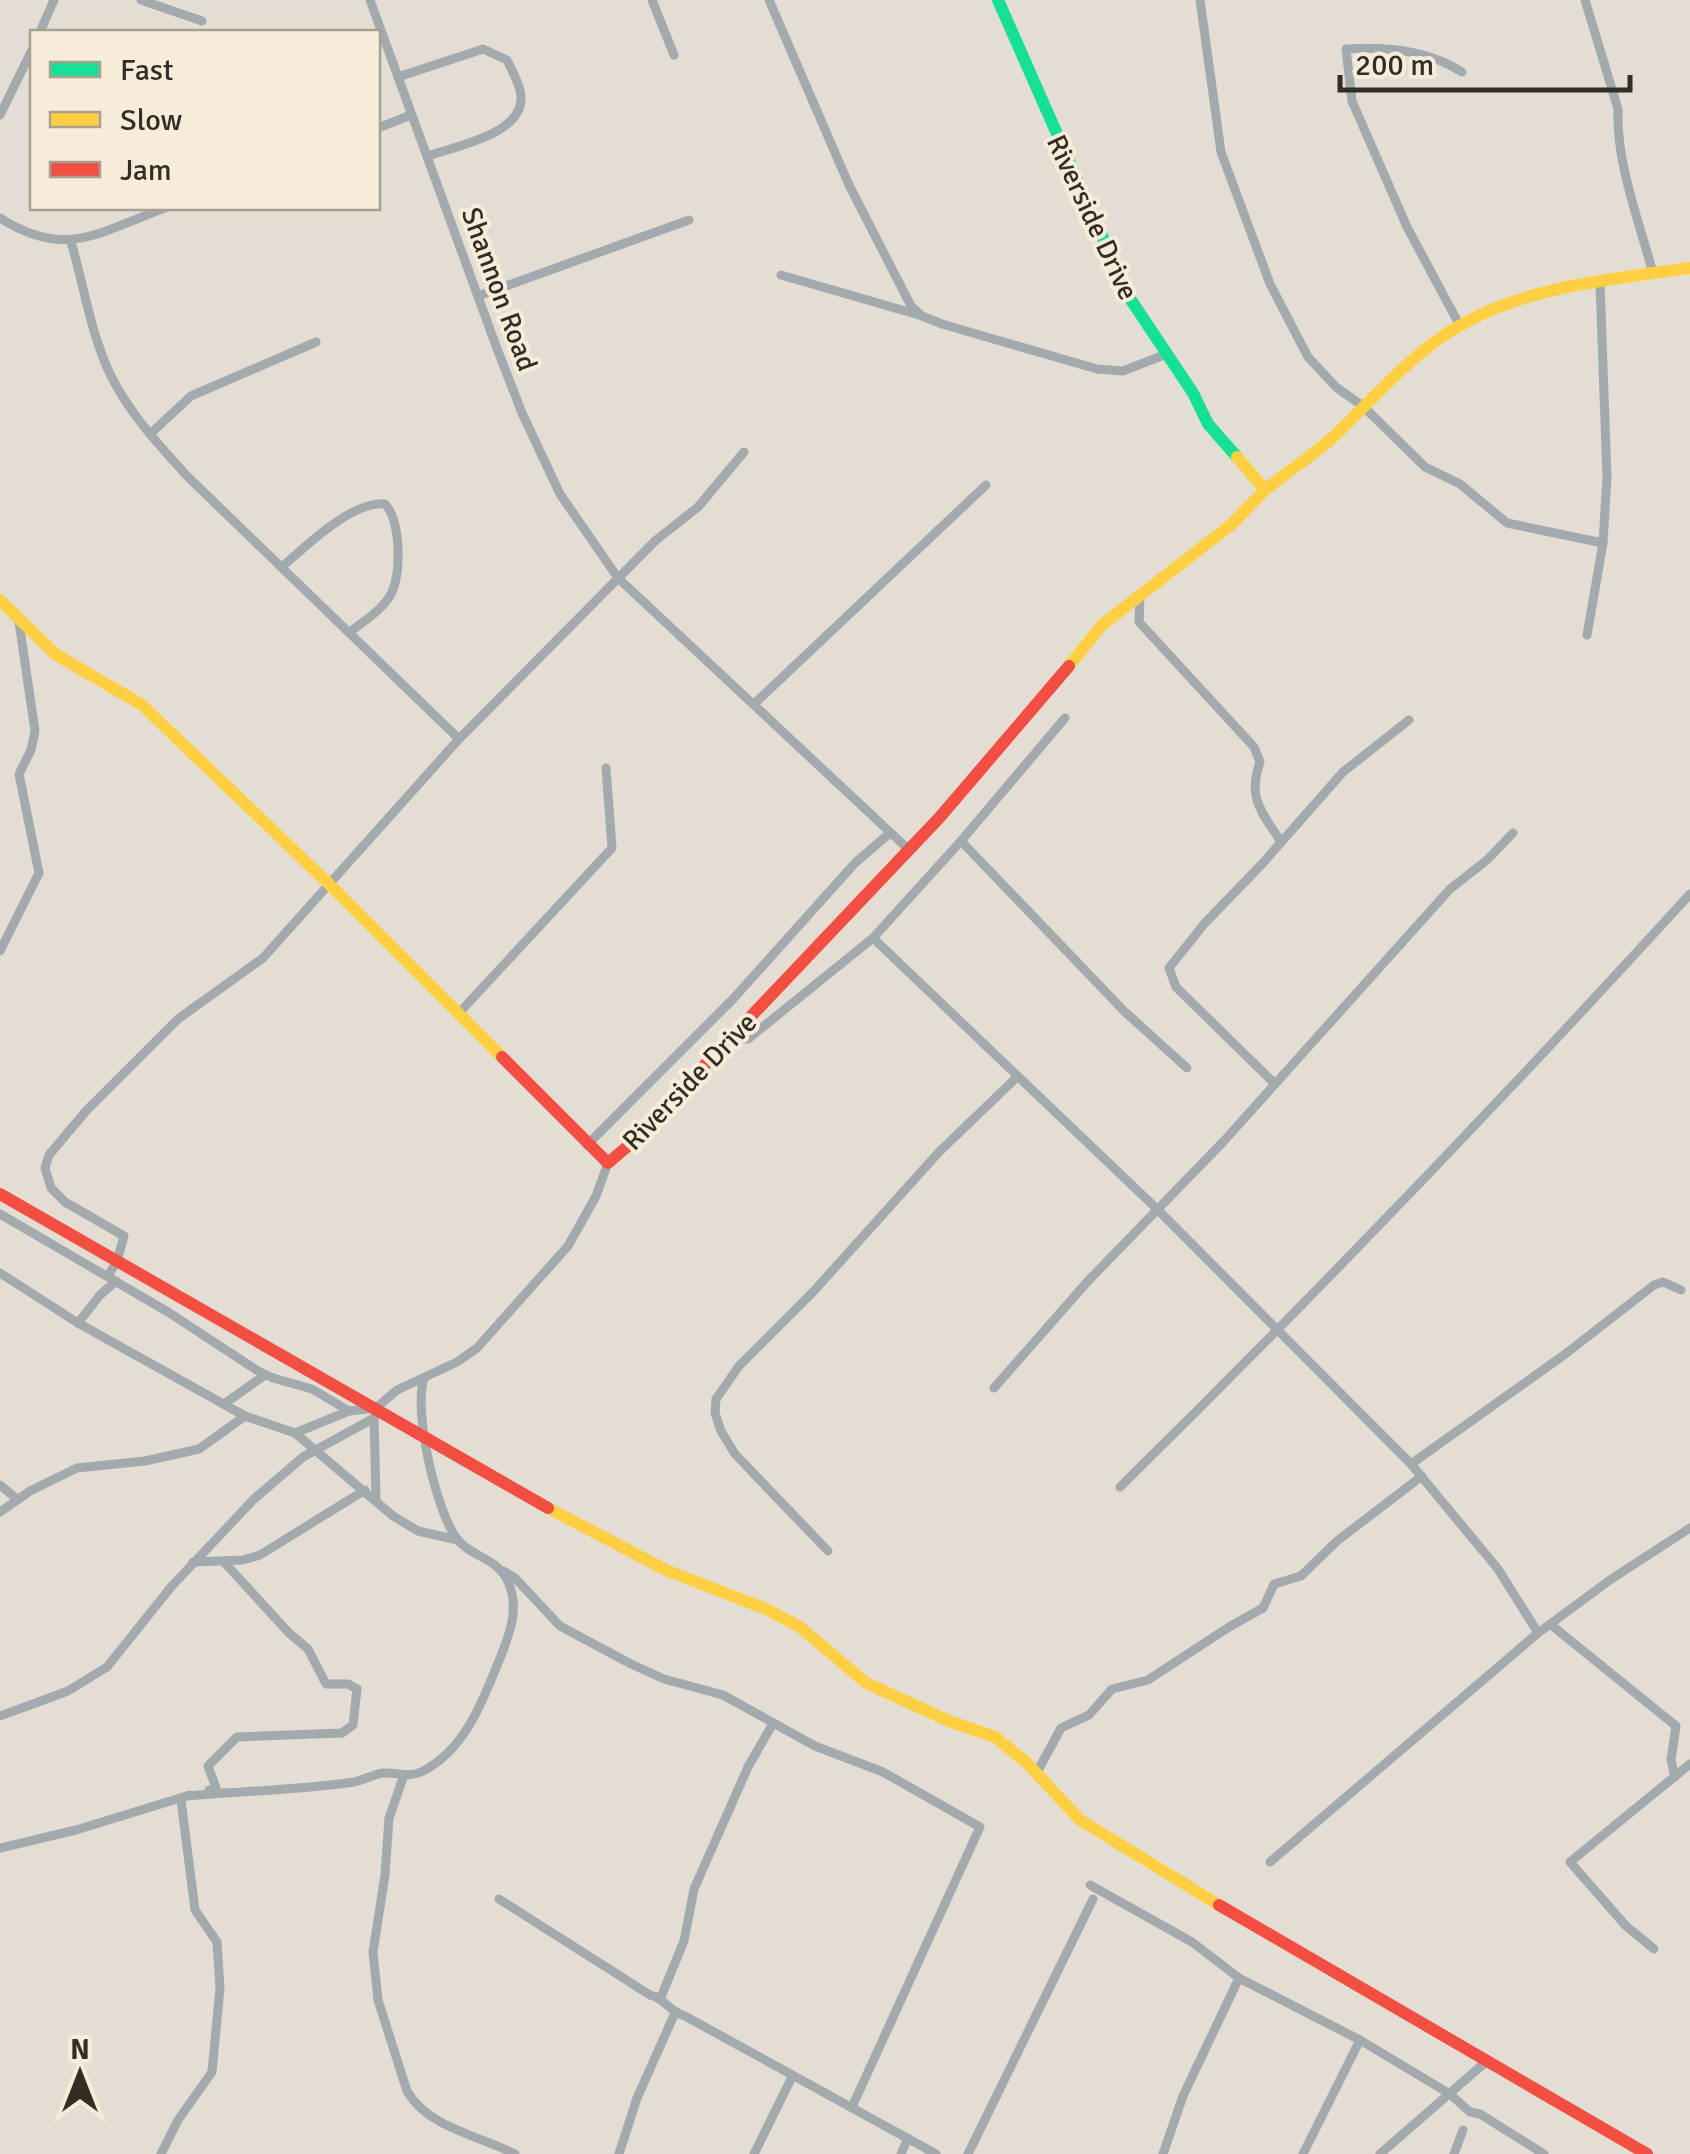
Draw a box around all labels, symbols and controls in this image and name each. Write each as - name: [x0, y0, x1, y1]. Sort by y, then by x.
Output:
- legend: [30, 30, 380, 210]
- scale bar: [1340, 30, 1630, 92]
- text: 200 m: [1355, 47, 1434, 84]
- text: Fast: [120, 52, 173, 89]
- text: Slow: [120, 102, 182, 139]
- street label: Riverside Drive: [1039, 129, 1145, 305]
- text: Jam: [120, 152, 172, 189]
- street label: Shannon Road: [454, 203, 544, 376]
- street label: Riverside Drive: [616, 1006, 764, 1158]
- north arrow: [30, 2024, 130, 2124]
- text: N: [70, 2033, 90, 2067]

